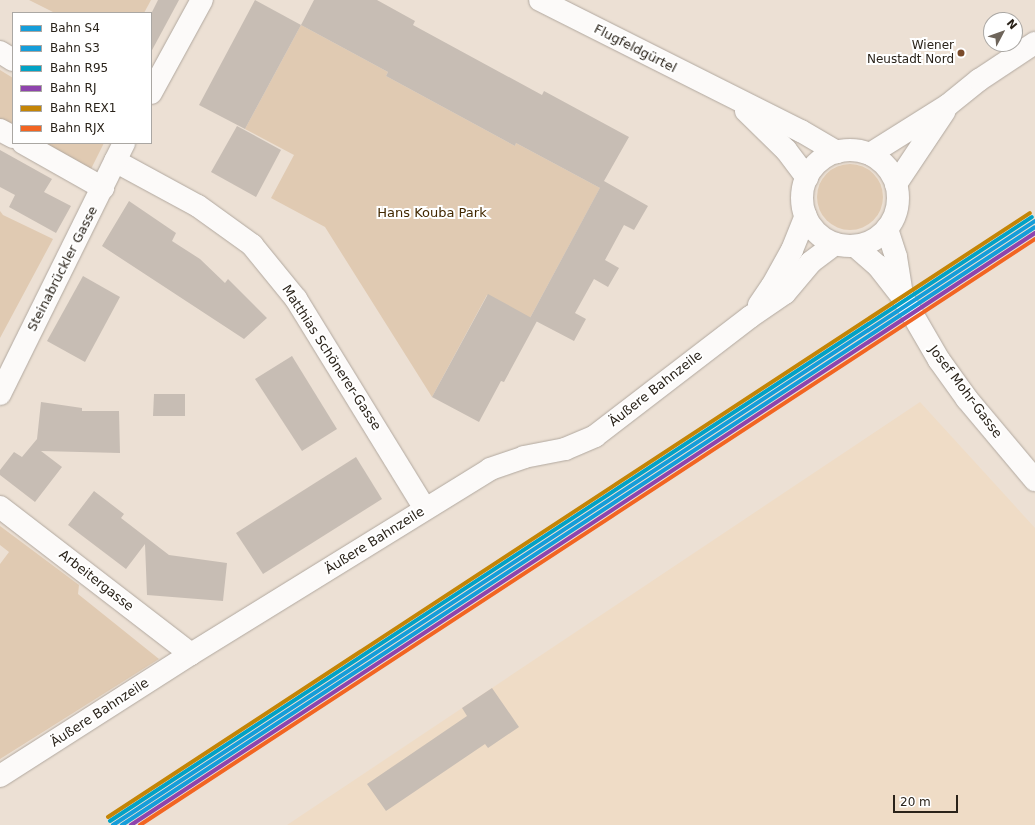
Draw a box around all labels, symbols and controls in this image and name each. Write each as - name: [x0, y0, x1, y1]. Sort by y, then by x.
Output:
- legend: [12, 12, 152, 144]
- north arrow: [983, 12, 1023, 52]
- text: N: [1004, 17, 1020, 32]
- text: Bahn S4: [50, 21, 100, 35]
- street label: Flugfeldgürtel: [591, 21, 679, 77]
- place label: Wiener Neustadt Nord: [867, 39, 954, 67]
- text: Bahn S3: [50, 41, 100, 55]
- marker: Wiener Neustadt Nord: [956, 48, 966, 58]
- text: Bahn R95: [50, 61, 108, 75]
- text: Bahn RJ: [50, 81, 97, 95]
- text: Bahn REX1: [50, 101, 116, 115]
- text: Bahn RJX: [50, 121, 105, 135]
- street label: Steinabrückler Gasse: [25, 204, 101, 334]
- park label: Hans Kouba Park: [377, 205, 487, 221]
- street label: Matthias Schönerer-Gasse: [278, 282, 384, 434]
- street label: Josef Mohr-Gasse: [925, 343, 1005, 441]
- street label: Äußere Bahnzeile: [606, 348, 706, 430]
- street label: Äußere Bahnzeile: [323, 504, 427, 578]
- street label: Arbeitergasse: [56, 547, 136, 615]
- street label: Äußere Bahnzeile: [48, 675, 152, 751]
- scale bar: [895, 787, 960, 813]
- text: 20 m: [900, 795, 931, 809]

